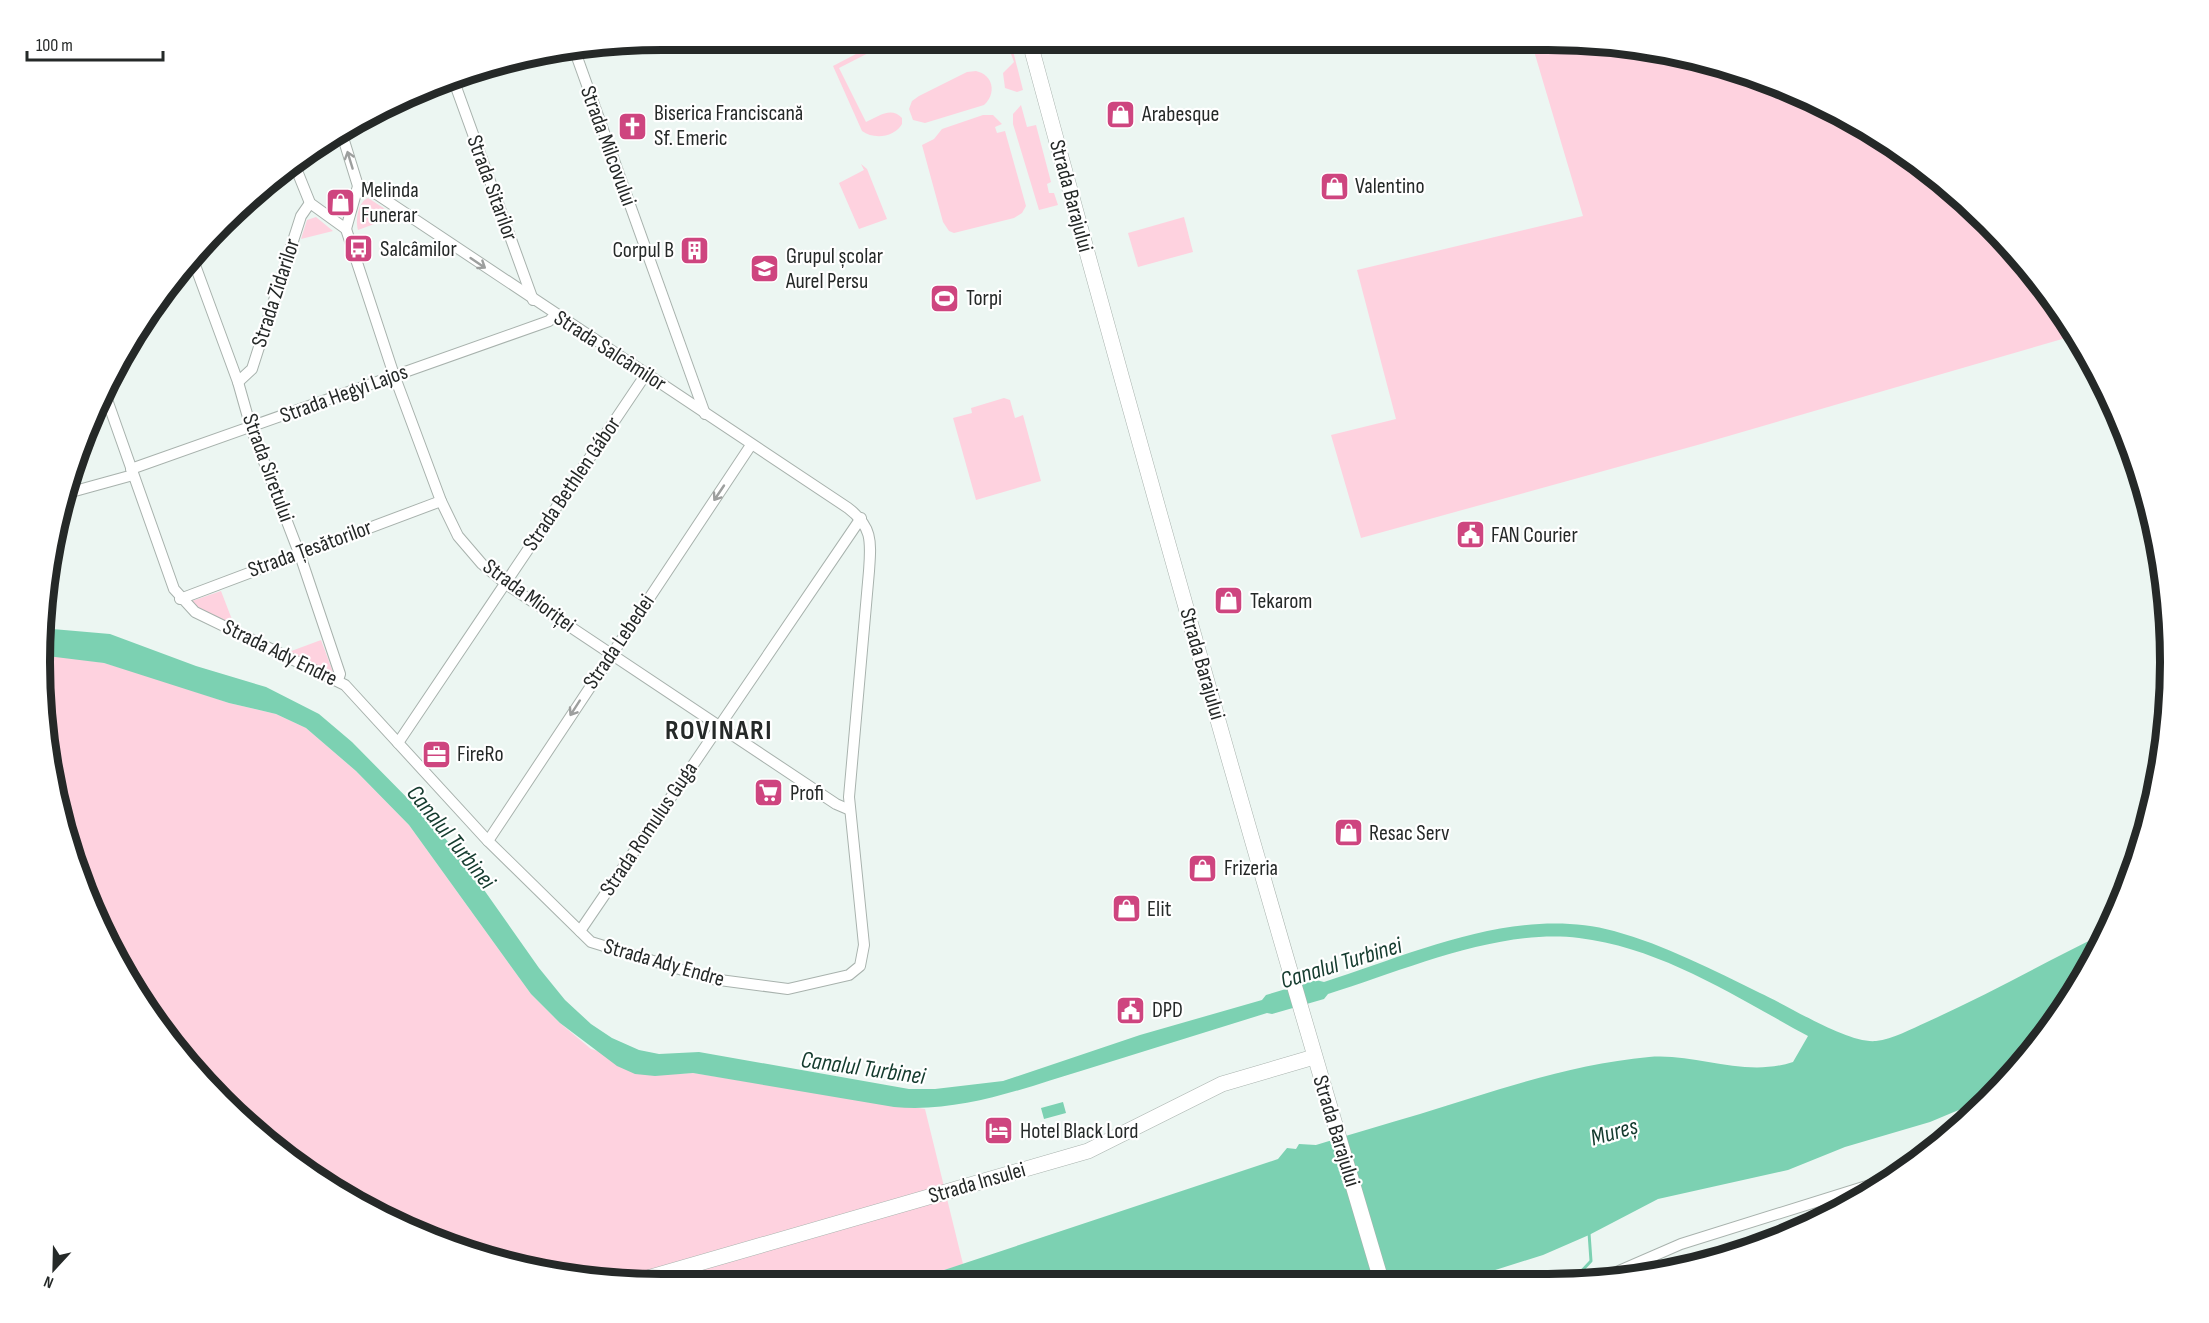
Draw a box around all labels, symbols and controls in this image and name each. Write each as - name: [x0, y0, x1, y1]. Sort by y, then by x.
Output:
- scale bar: [27, 24, 164, 62]
- text: 100 m: [36, 35, 73, 56]
- street label: Strada Milcovului: [574, 82, 642, 210]
- shop icon: Arabesque: [1105, 98, 1137, 130]
- place label: Biserica Franciscană Sf. Emeric: [654, 100, 803, 152]
- place label: Arabesque: [1141, 101, 1219, 128]
- church icon: Biserica Franciscană Sf. Emeric: [617, 110, 649, 142]
- street label: Strada Sitarilor: [460, 132, 524, 244]
- street label: Strada Barajului: [1043, 137, 1099, 255]
- one-way arrow: [344, 151, 355, 170]
- shop icon: Valentino: [1318, 170, 1350, 202]
- place label: Valentino: [1355, 173, 1425, 200]
- place label: Melinda Funerar: [361, 177, 419, 229]
- shop icon: Melinda Funerar: [324, 187, 356, 219]
- bus stop icon: Salcâmilor: [343, 233, 375, 265]
- building icon: Corpul B: [679, 234, 711, 266]
- street label: Strada Zidarilor: [246, 235, 306, 351]
- place label: Salcâmilor: [380, 236, 457, 263]
- place label: Corpul B: [612, 237, 674, 264]
- place label: Grupul școlar Aurel Persu: [785, 243, 883, 295]
- school or university icon: Grupul școlar Aurel Persu: [749, 253, 781, 285]
- one-way arrow: [469, 256, 486, 269]
- sports icon: Torpi: [929, 282, 961, 314]
- place label: Torpi: [966, 285, 1002, 312]
- street label: Strada Salcâmilor: [549, 305, 671, 397]
- street label: Strada Hegyi Lajos: [277, 358, 412, 430]
- street label: Strada Siretului: [236, 410, 300, 526]
- street label: Strada Bethlen Gábor: [517, 412, 627, 556]
- one-way arrow: [712, 485, 725, 502]
- street label: Strada Țesătorilor: [244, 514, 376, 584]
- public building icon: FAN Courier: [1454, 519, 1486, 551]
- place label: FAN Courier: [1491, 522, 1578, 549]
- street label: Strada Mioriței: [477, 553, 581, 639]
- shop icon: Tekarom: [1213, 585, 1245, 617]
- place label: Tekarom: [1250, 588, 1312, 615]
- street label: Strada Lebedei: [577, 589, 661, 695]
- street label: Strada Barajului: [1173, 605, 1231, 723]
- street label: Strada Ady Endre: [218, 614, 342, 692]
- one-way arrow: [569, 699, 581, 716]
- district label: ROVINARI: [665, 714, 773, 747]
- office icon: FireRo: [420, 738, 452, 770]
- place label: FireRo: [457, 741, 504, 768]
- street label: Strada Romulus Guga: [594, 757, 704, 901]
- supermarket icon: Profi: [753, 777, 785, 809]
- water label: Canalul Turbinei: [400, 779, 502, 895]
- place label: Profi: [790, 780, 824, 807]
- shop icon: Resac Serv: [1332, 817, 1364, 849]
- place label: Resac Serv: [1369, 820, 1450, 847]
- shop icon: Frizeria: [1187, 852, 1219, 884]
- place label: Frizeria: [1224, 855, 1278, 882]
- shop icon: Elit: [1110, 893, 1142, 925]
- place label: Elit: [1147, 896, 1172, 923]
- water label: Canalul Turbinei: [1277, 931, 1406, 995]
- street label: Strada Ady Endre: [600, 933, 728, 993]
- public building icon: DPD: [1115, 994, 1147, 1026]
- place label: DPD: [1152, 997, 1183, 1024]
- water label: Canalul Turbinei: [799, 1045, 928, 1091]
- street label: Strada Barajului: [1306, 1072, 1366, 1190]
- water label: Mureș: [1587, 1111, 1642, 1153]
- hotel icon: Hotel Black Lord: [983, 1115, 1015, 1147]
- place label: Hotel Black Lord: [1020, 1118, 1139, 1145]
- street label: Strada Insulei: [925, 1156, 1029, 1210]
- north arrow: [24, 1239, 84, 1299]
- text: N: [41, 1271, 56, 1292]

